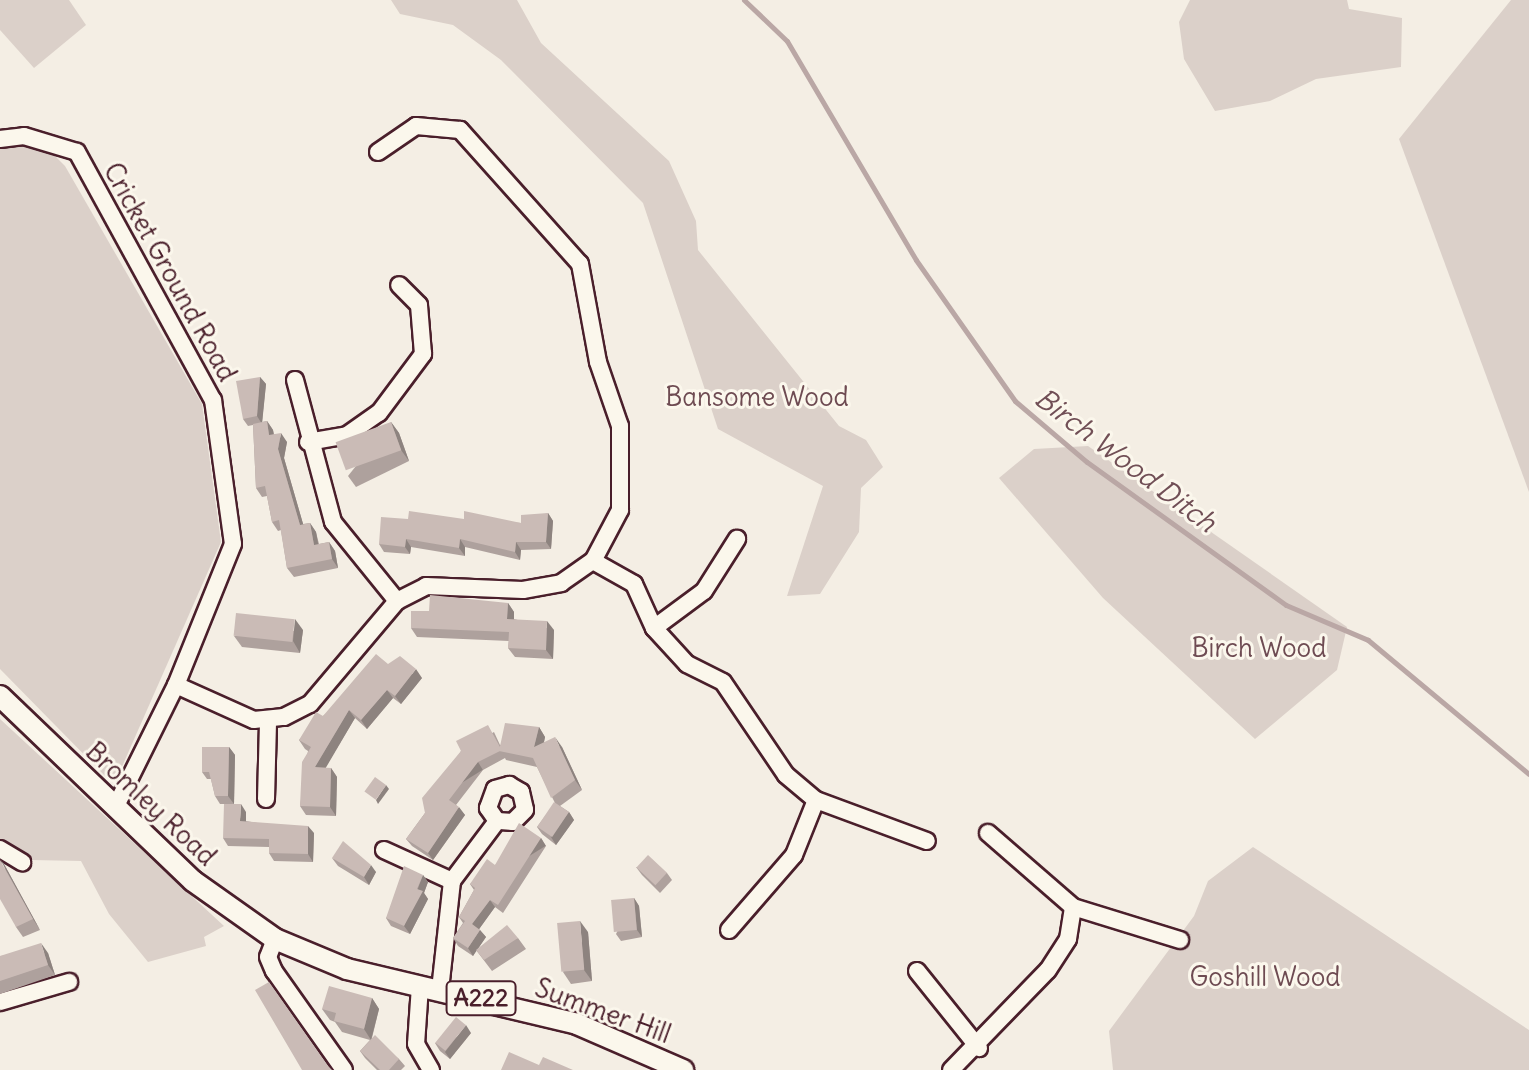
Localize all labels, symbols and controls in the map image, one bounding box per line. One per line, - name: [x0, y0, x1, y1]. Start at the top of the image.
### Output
- street label: Cricket Ground Road: [97, 157, 243, 387]
- park label: Bansome Wood: [665, 381, 849, 413]
- water label: Birch Wood Ditch: [1029, 381, 1223, 539]
- park label: Birch Wood: [1192, 632, 1326, 664]
- street label: Bromley Road: [79, 736, 223, 872]
- park label: Goshill Wood: [1189, 961, 1341, 993]
- street label: Summer Hill: [531, 972, 675, 1050]
- road number: A222: [445, 978, 517, 1018]

